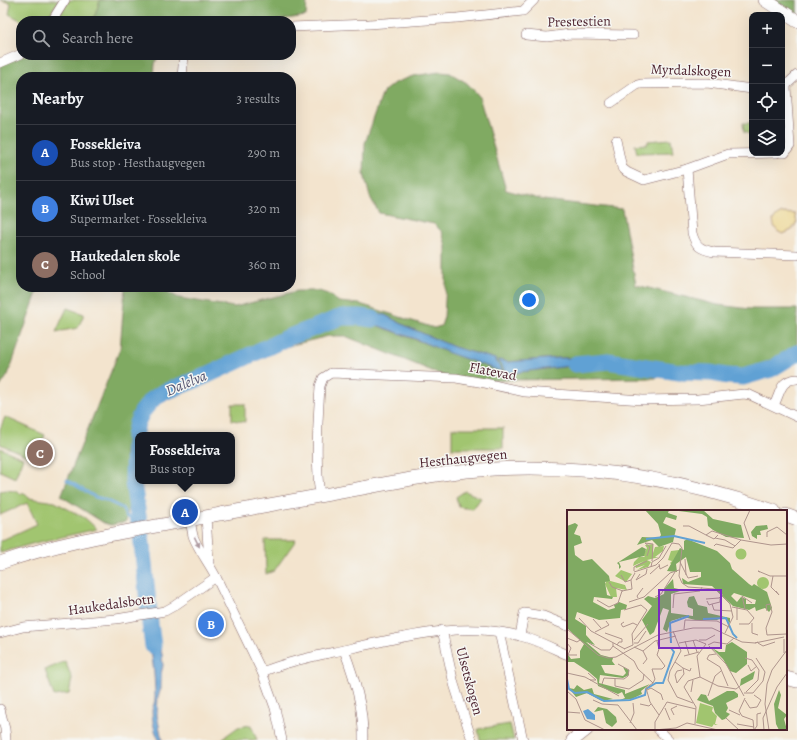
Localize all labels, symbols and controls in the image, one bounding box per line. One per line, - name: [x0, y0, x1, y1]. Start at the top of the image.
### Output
- street label: Prestestien: [547, 11, 611, 32]
- map controls: [749, 12, 785, 156]
- button: +: [749, 12, 785, 48]
- search box: [16, 16, 296, 60]
- icon: search: [30, 27, 52, 49]
- text: Search here: [62, 28, 133, 48]
- button: −: [749, 48, 785, 84]
- street label: Myrdalskogen: [650, 60, 732, 81]
- button: locate: [749, 84, 785, 120]
- text: Nearby: [32, 87, 83, 110]
- text: 3 results: [236, 90, 280, 107]
- button: layers: [749, 120, 785, 156]
- text: Fossekleiva: [70, 134, 141, 154]
- text: A: [41, 144, 49, 161]
- text: 290 m: [248, 144, 280, 161]
- text: Bus stop · Hesthaugvegen: [70, 154, 205, 171]
- text: Kiwi Ulset: [70, 190, 134, 210]
- text: B: [41, 200, 49, 217]
- text: 320 m: [248, 200, 280, 217]
- text: Supermarket · Fossekleiva: [70, 210, 207, 227]
- text: Haukedalen skole: [70, 246, 180, 266]
- text: C: [41, 256, 49, 273]
- text: 360 m: [248, 256, 280, 273]
- text: School: [70, 266, 105, 283]
- your location: [519, 290, 539, 310]
- street label: Flatevad: [468, 358, 519, 385]
- water label: Dalelva: [162, 365, 210, 401]
- popup: [135, 432, 235, 484]
- pin: C: [27, 438, 53, 468]
- text: Fossekleiva: [149, 440, 221, 460]
- street label: Hesthaugvegen: [418, 444, 508, 473]
- text: Bus stop: [149, 460, 195, 477]
- pin: A: [172, 497, 198, 527]
- inset map: [567, 510, 787, 730]
- one-way arrow: [194, 537, 200, 548]
- street label: Haukedalsbotn: [67, 589, 156, 620]
- pin: B: [198, 609, 224, 639]
- street label: Ulsetskogen: [451, 645, 488, 718]

